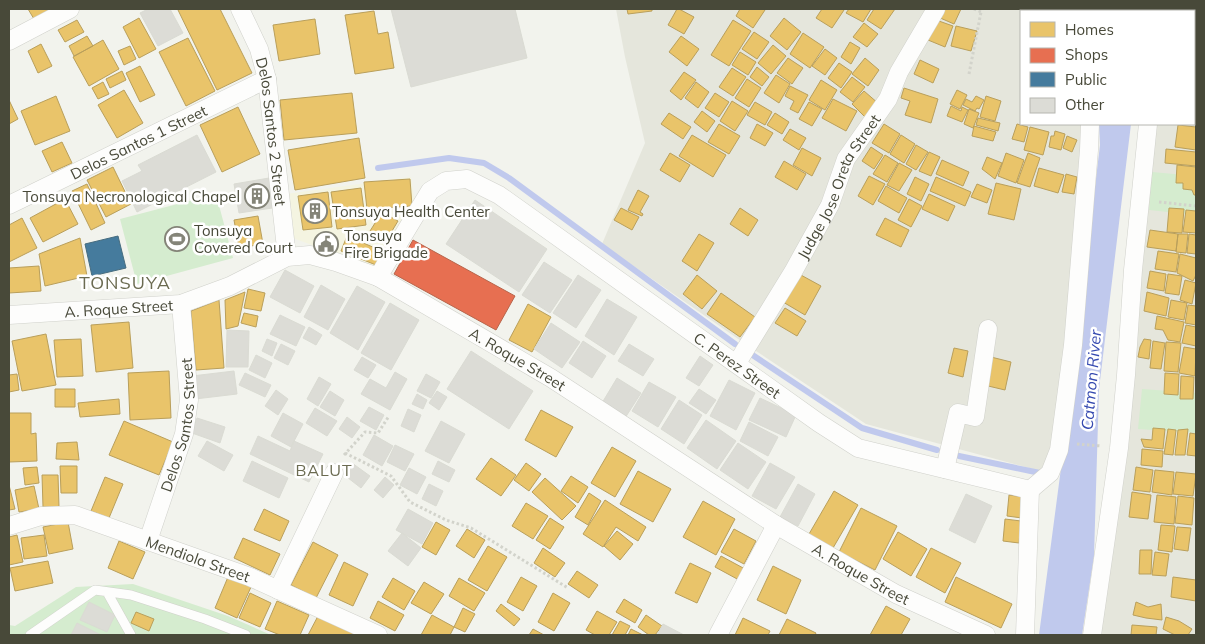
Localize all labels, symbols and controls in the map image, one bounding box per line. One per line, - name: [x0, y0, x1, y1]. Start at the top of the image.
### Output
- legend: [1020, 10, 1195, 125]
- text: Homes: [1065, 20, 1114, 39]
- text: Shops: [1065, 45, 1108, 64]
- street label: Delos Santos 2 Street: [252, 55, 291, 207]
- text: Public: [1065, 70, 1107, 89]
- text: Other: [1065, 95, 1105, 114]
- street label: Delos Santos 1 Street: [67, 100, 210, 183]
- street label: Judge Jose Oreta Street: [793, 110, 884, 262]
- building icon: Tonsuya Necronological Chapel: [244, 183, 270, 209]
- place label: Tonsuya Necronological Chapel: [22, 187, 240, 206]
- building icon: Tonsuya Health Center: [302, 198, 328, 224]
- place label: Tonsuya Health Center: [332, 202, 490, 221]
- place label: Tonsuya Covered Court: [194, 221, 293, 257]
- sports icon: Tonsuya Covered Court: [164, 226, 190, 252]
- place label: Tonsuya Fire Brigade: [344, 226, 428, 262]
- public building icon: Tonsuya Fire Brigade: [313, 231, 339, 257]
- district label: TONSUYA: [79, 271, 171, 294]
- street label: A. Roque Street: [64, 295, 174, 321]
- street label: A. Roque Street: [466, 323, 570, 395]
- street label: C. Perez Street: [690, 328, 785, 402]
- water label: Catmon River: [1077, 328, 1105, 431]
- street label: Delos Santos Street: [156, 357, 198, 494]
- district label: BALUT: [295, 460, 353, 480]
- street label: Mendiola Street: [143, 531, 253, 586]
- street label: A. Roque Street: [809, 538, 912, 608]

